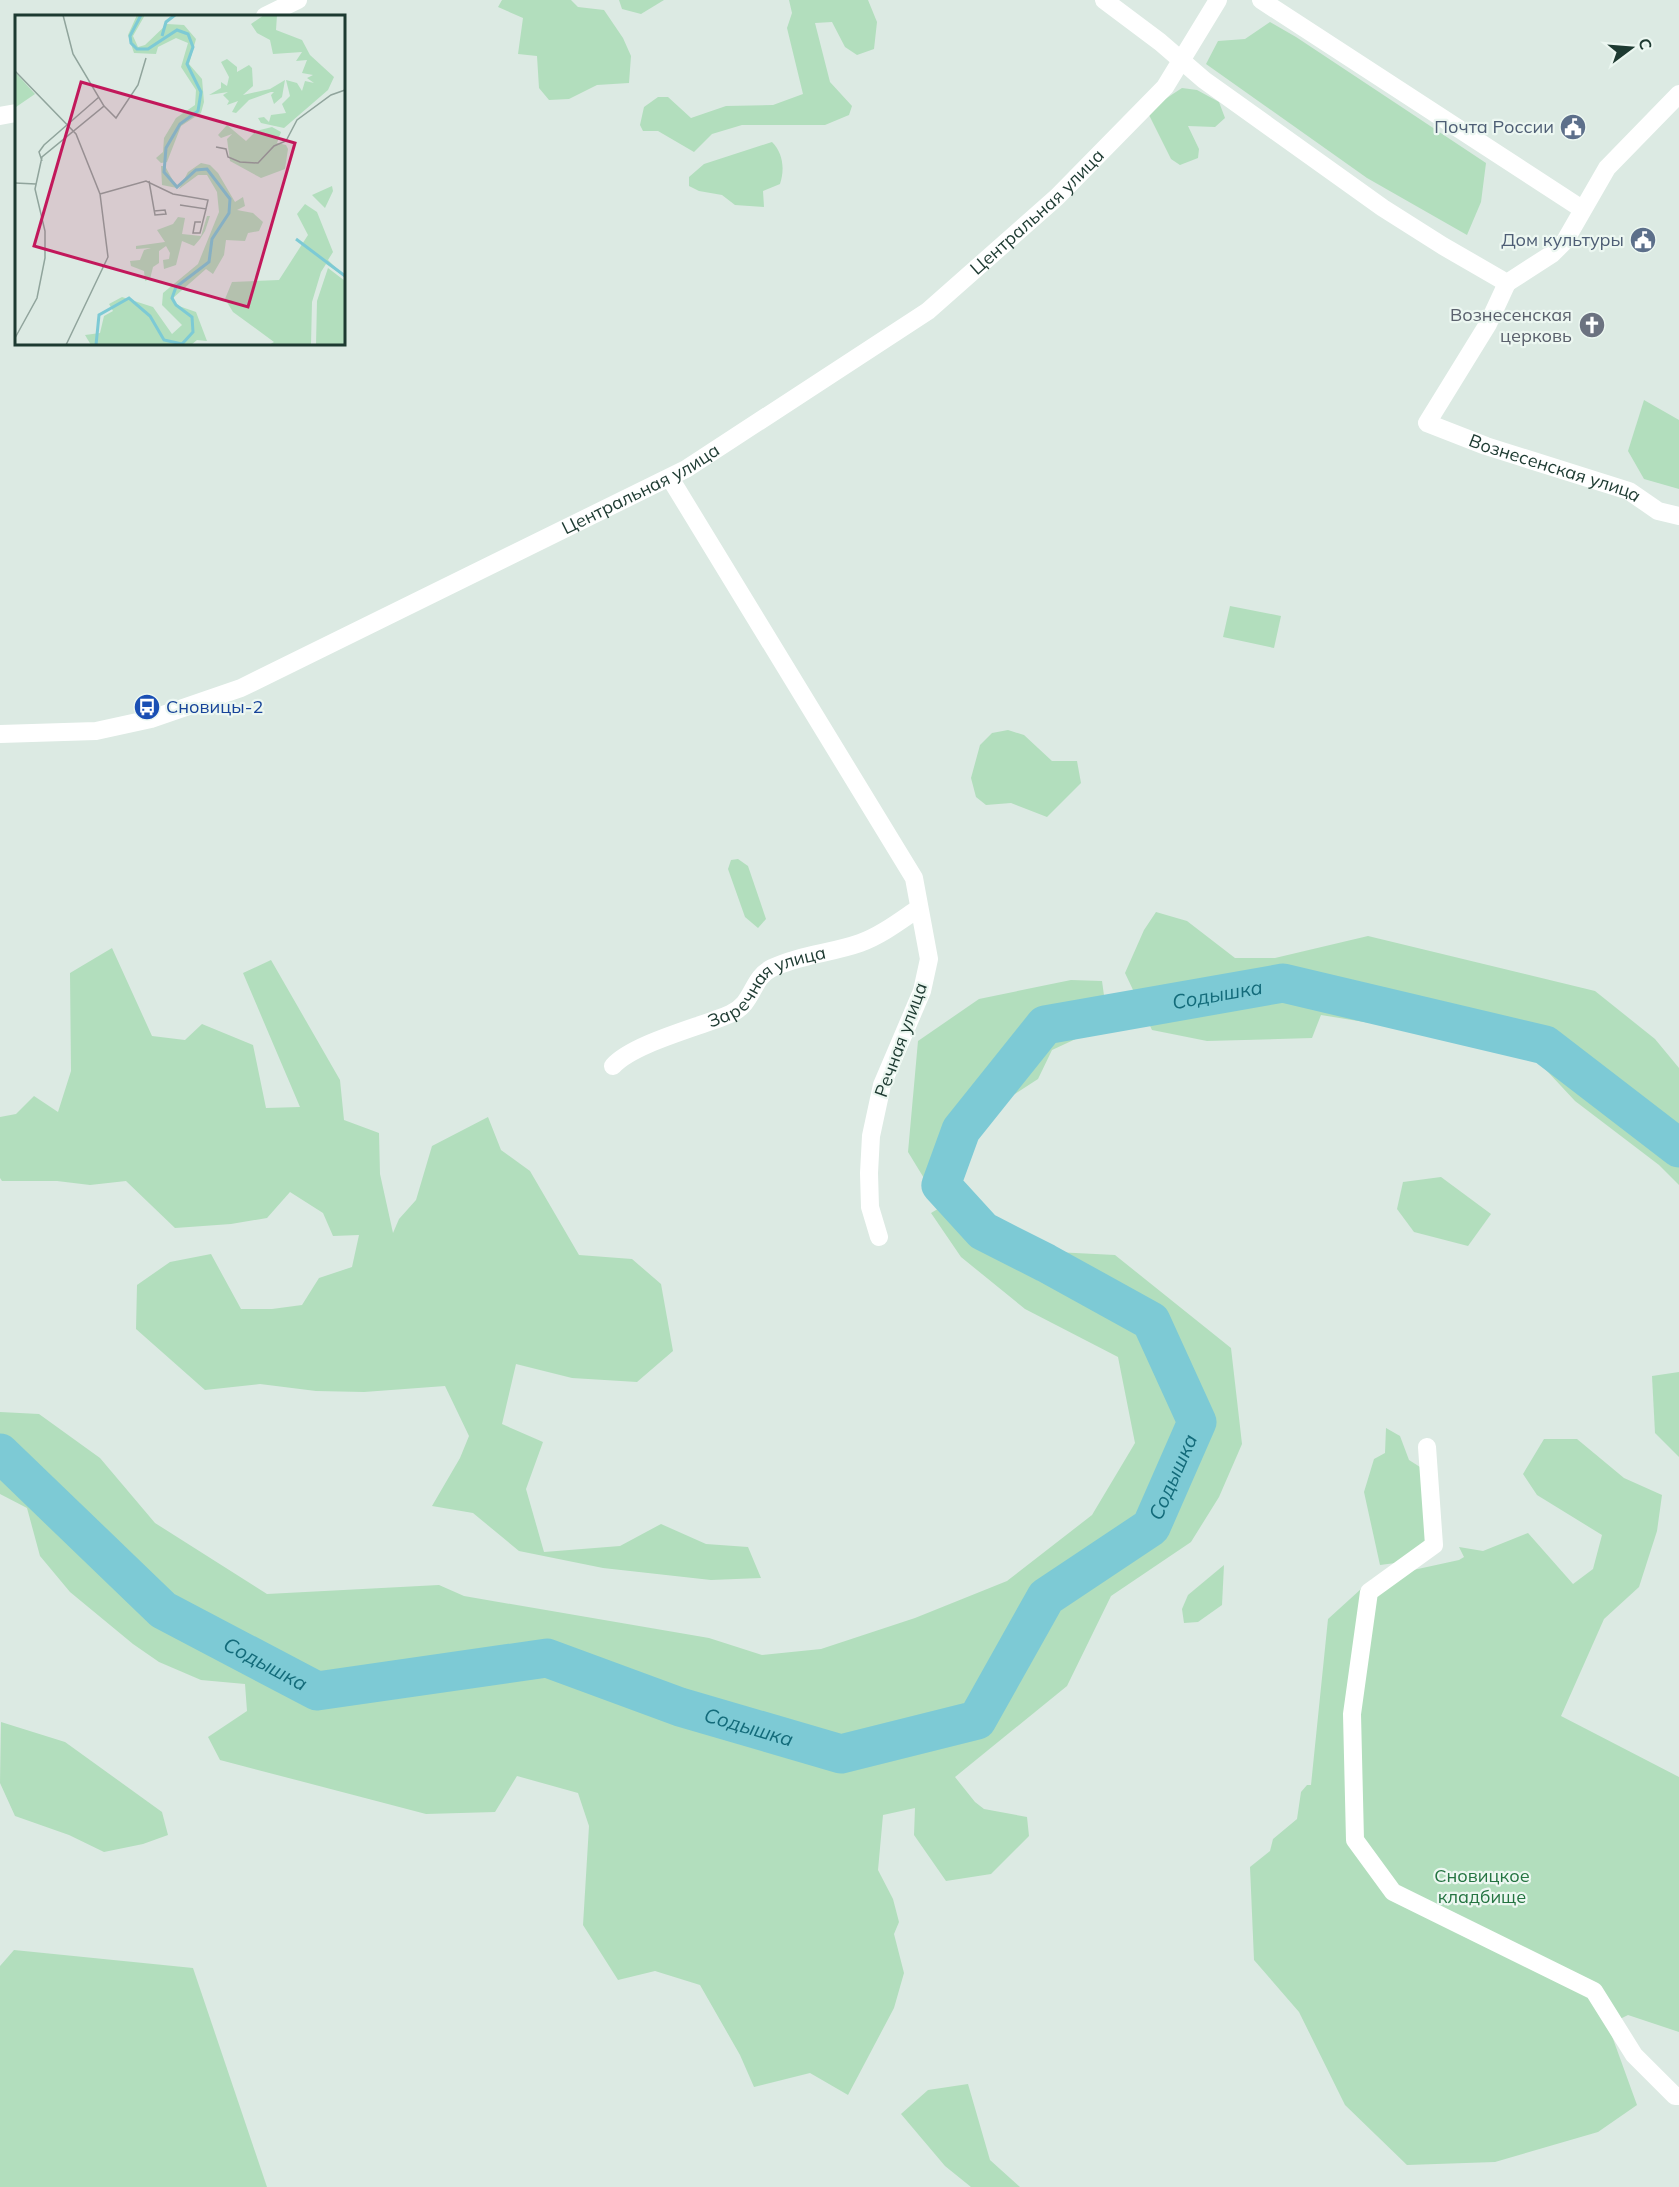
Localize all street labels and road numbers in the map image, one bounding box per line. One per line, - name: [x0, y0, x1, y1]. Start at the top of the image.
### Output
- street label: Центральная улица: [965, 144, 1109, 279]
- street label: Вознесенская улица: [1466, 428, 1646, 507]
- street label: Центральная улица: [558, 438, 724, 539]
- street label: Заречная улица: [704, 940, 828, 1033]
- street label: Речная улица: [869, 979, 932, 1100]

